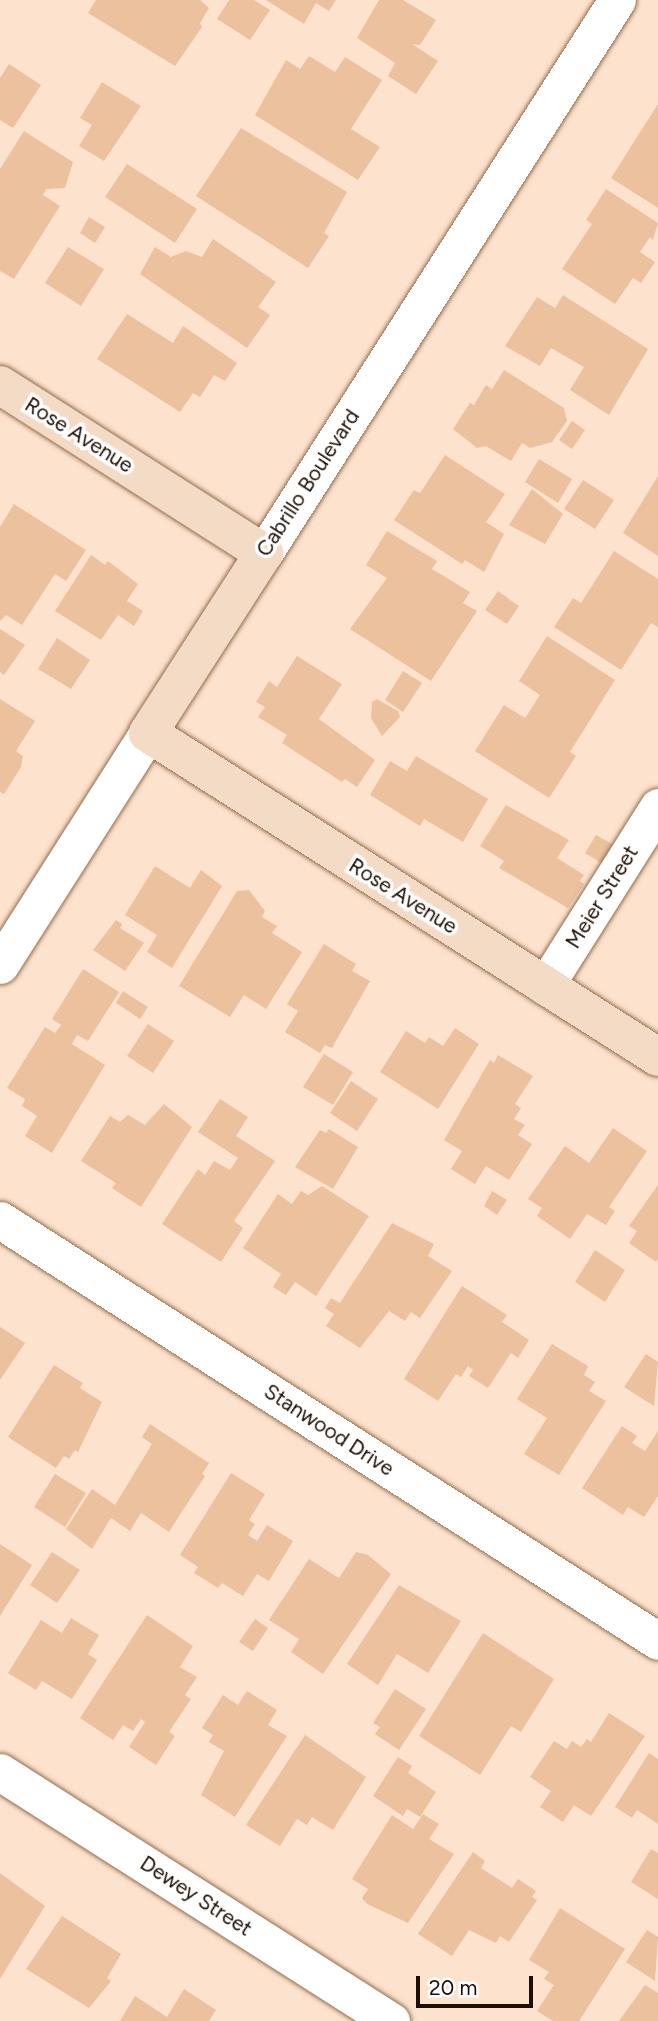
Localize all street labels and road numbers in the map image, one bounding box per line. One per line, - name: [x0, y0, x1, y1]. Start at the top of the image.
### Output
- street label: Rose Avenue: [20, 392, 138, 478]
- street label: Cabrillo Boulevard: [251, 405, 365, 561]
- street label: Meier Street: [560, 841, 644, 953]
- street label: Rose Avenue: [344, 853, 462, 939]
- street label: Stanwood Drive: [259, 1379, 399, 1481]
- street label: Dewey Street: [135, 1851, 257, 1941]

